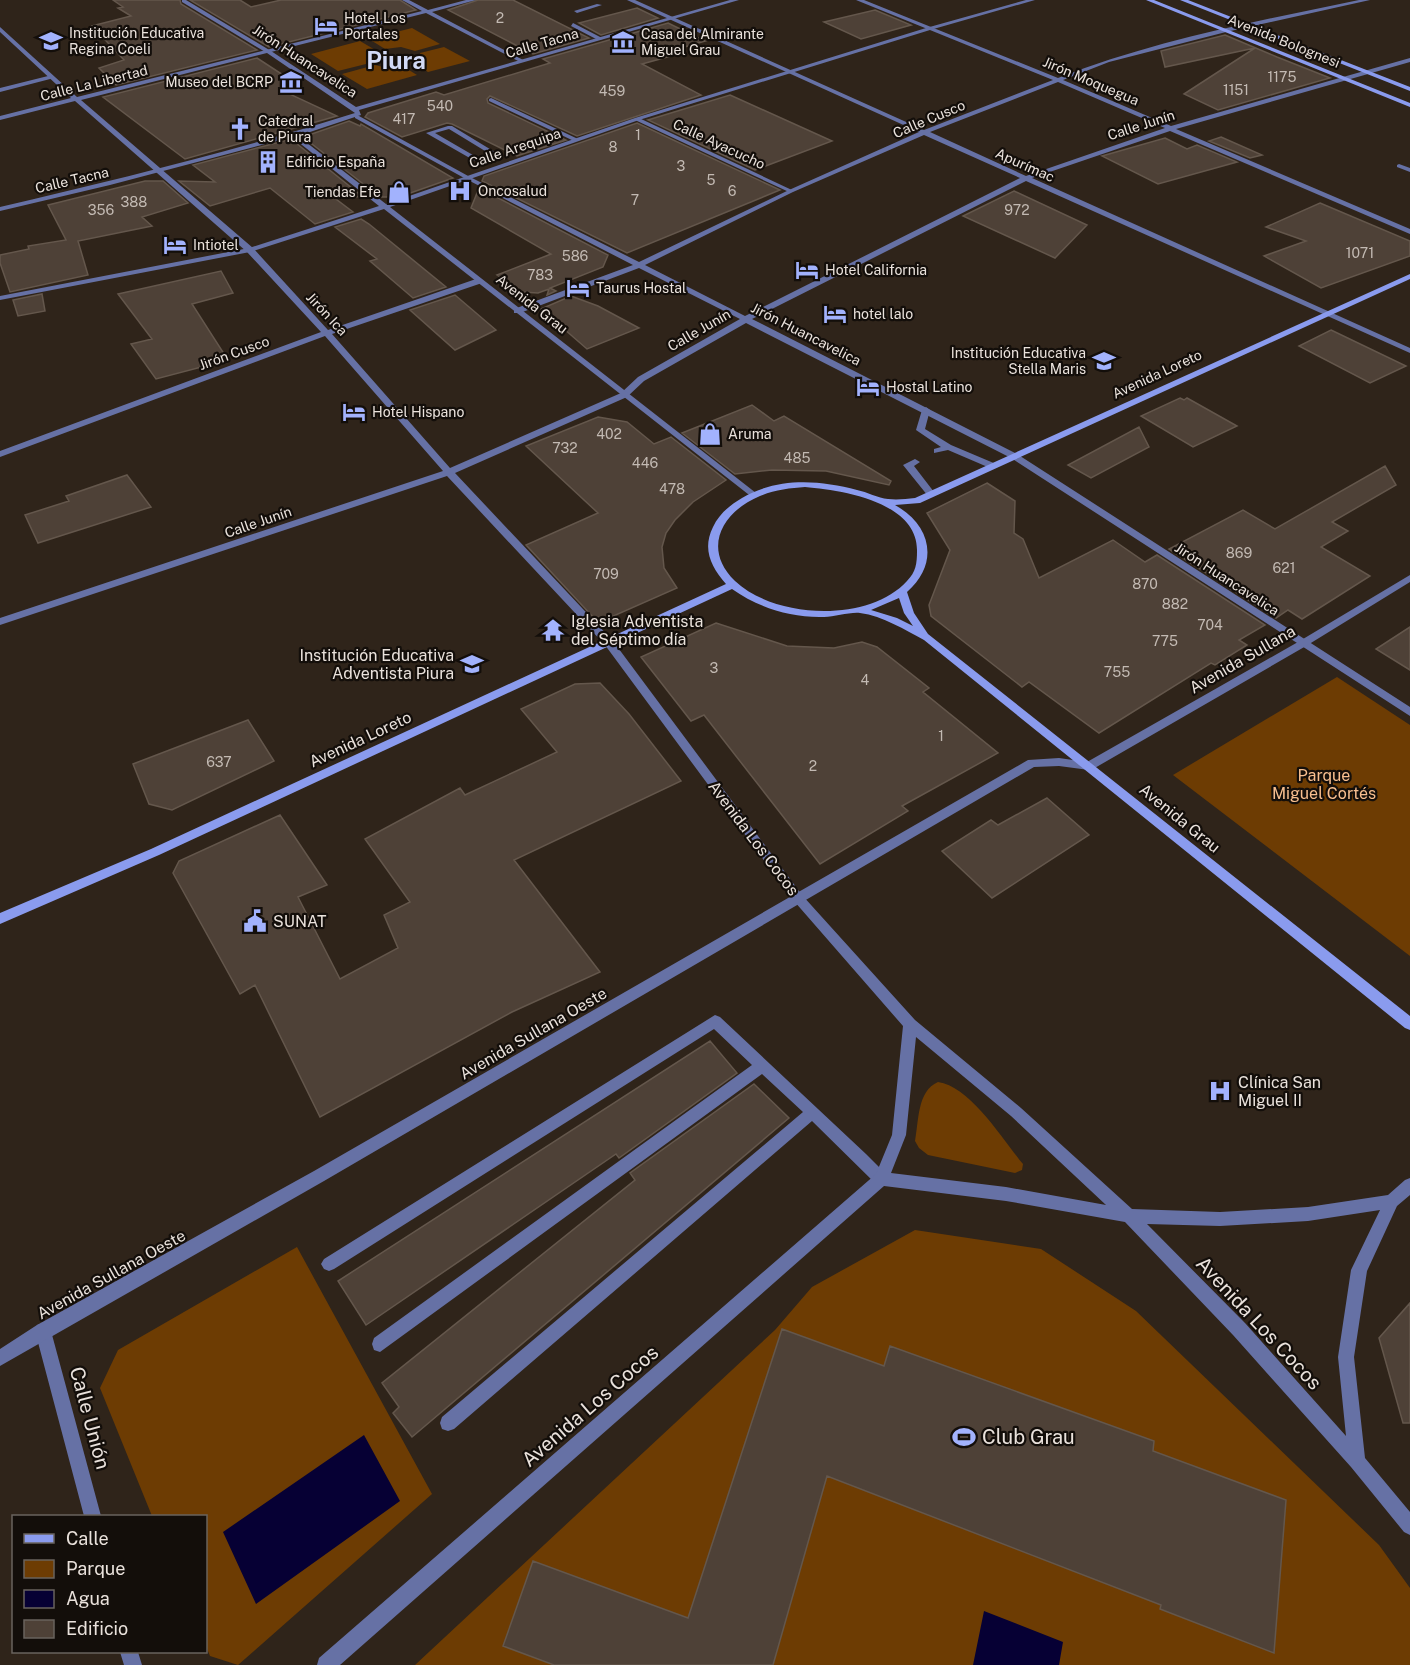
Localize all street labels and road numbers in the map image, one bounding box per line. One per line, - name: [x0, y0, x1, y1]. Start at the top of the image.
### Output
- street label: Avenida Bolognesi: [1226, 11, 1342, 71]
- street label: Jirón Huancavelica: [250, 21, 360, 101]
- street label: Calle Tacna: [504, 25, 580, 61]
- street label: Jirón Moquegua: [1041, 54, 1141, 108]
- street label: Calle La Libertad: [39, 62, 149, 104]
- street label: Calle Cusco: [891, 97, 968, 141]
- street label: Calle Junín: [1105, 107, 1177, 143]
- street label: Calle Ayacucho: [670, 116, 768, 172]
- street label: Calle Arequipa: [467, 125, 563, 171]
- street label: Apurímac: [993, 145, 1057, 185]
- street label: Calle Tacna: [34, 164, 110, 196]
- street label: Avenida Grau: [493, 271, 571, 337]
- street label: Jirón Ica: [303, 289, 351, 339]
- street label: Jirón Huancavelica: [748, 299, 864, 369]
- street label: Calle Junín: [665, 306, 733, 354]
- street label: Jirón Cusco: [196, 333, 272, 373]
- street label: Avenida Loreto: [1110, 346, 1204, 402]
- street label: Calle Junín: [222, 503, 294, 541]
- street label: Jirón Huancavelica: [1172, 539, 1282, 619]
- street label: Avenida Sullana: [1186, 621, 1299, 697]
- street label: Avenida Loreto: [306, 707, 414, 771]
- street label: Avenida Los Cocos: [704, 777, 803, 899]
- street label: Avenida Grau: [1135, 780, 1224, 857]
- street label: Avenida Sullana Oeste: [456, 984, 610, 1083]
- street label: Avenida Sullana Oeste: [34, 1226, 189, 1323]
- street label: Avenida Los Cocos: [1191, 1252, 1327, 1394]
- street label: Avenida Los Cocos: [517, 1340, 663, 1472]
- street label: Calle Unión: [65, 1364, 115, 1472]

